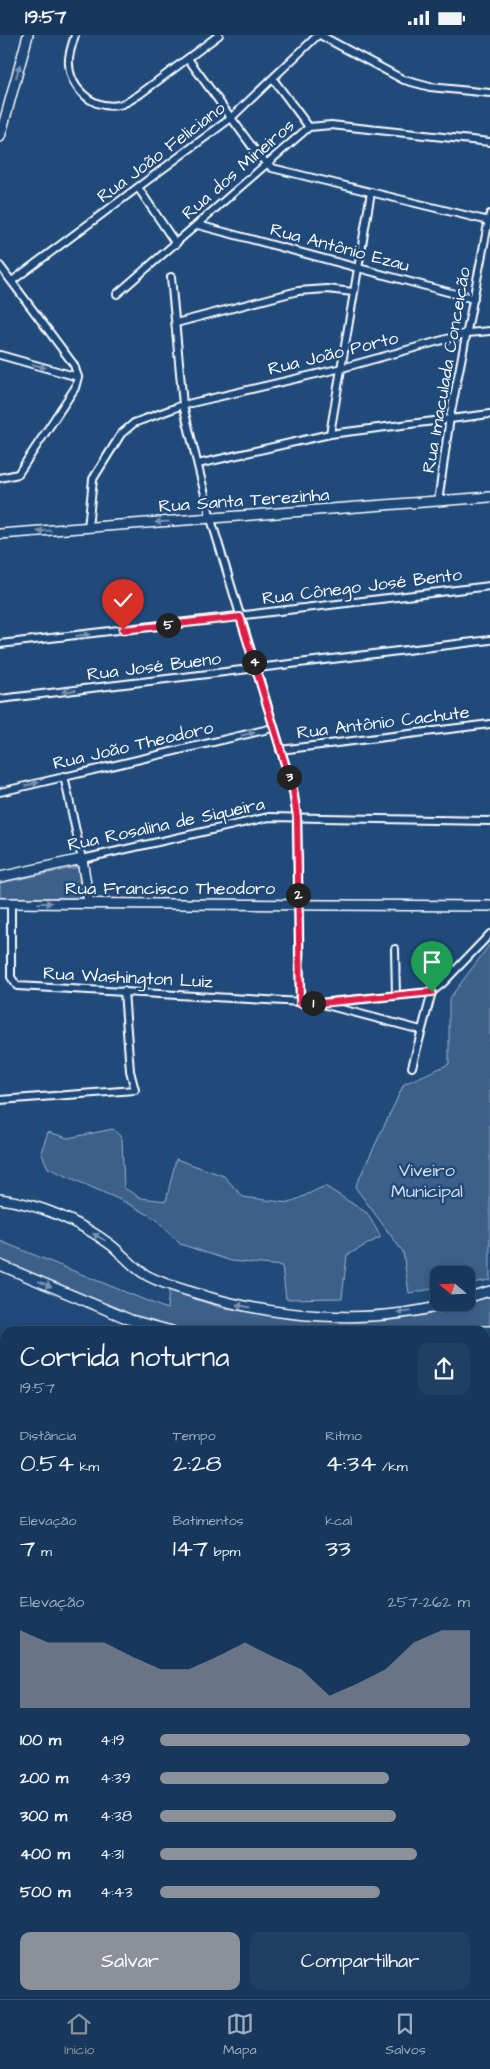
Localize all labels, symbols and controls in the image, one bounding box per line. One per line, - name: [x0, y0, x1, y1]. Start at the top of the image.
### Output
- text: 19:57: [25, 4, 67, 31]
- one-way arrow: [14, 64, 22, 79]
- street label: Rua João Feliciano: [92, 96, 231, 209]
- street label: Rua dos Mineiros: [177, 113, 300, 225]
- street label: Rua Antônio Ezau: [267, 217, 412, 278]
- street label: Rua Imaculada Conceição: [416, 265, 477, 475]
- street label: Rua João Porto: [265, 325, 401, 382]
- one-way arrow: [32, 362, 47, 370]
- street label: Rua Santa Terezinha: [158, 482, 330, 519]
- one-way arrow: [154, 519, 170, 527]
- one-way arrow: [36, 527, 52, 535]
- street label: Rua Cônego José Bento: [261, 562, 464, 612]
- pin: [102, 579, 144, 630]
- icon: check: [109, 586, 137, 614]
- pin: 5: [156, 613, 180, 637]
- text: 5: [164, 615, 173, 635]
- one-way arrow: [76, 631, 92, 639]
- street label: Rua José Bueno: [86, 646, 222, 687]
- pin: 4: [242, 649, 266, 675]
- text: 4: [250, 652, 259, 672]
- one-way arrow: [60, 687, 76, 695]
- street label: Rua Antônio Cachute: [295, 699, 471, 745]
- street label: Rua João Theodoro: [50, 715, 216, 776]
- one-way arrow: [240, 730, 255, 738]
- pin: 3: [276, 765, 302, 789]
- text: 3: [286, 767, 293, 787]
- one-way arrow: [24, 780, 39, 788]
- street label: Rua Rosalina de Siqueira: [65, 791, 267, 858]
- street label: Rua Francisco Theodoro: [65, 876, 275, 901]
- pin: 2: [286, 883, 310, 907]
- text: 2: [294, 885, 303, 905]
- one-way arrow: [37, 899, 53, 907]
- pin: [411, 941, 453, 992]
- icon: arrive: [418, 948, 446, 976]
- street label: Rua Washington Luiz: [42, 961, 214, 995]
- pin: 1: [300, 991, 326, 1015]
- text: 1: [313, 993, 314, 1013]
- park label: Viveiro Municipal: [391, 1158, 463, 1204]
- one-way arrow: [92, 1233, 105, 1242]
- north arrow: [430, 1266, 475, 1311]
- map controls: [430, 1266, 475, 1311]
- one-way arrow: [38, 1281, 52, 1289]
- one-way arrow: [235, 1302, 250, 1310]
- one-way arrow: [396, 1308, 412, 1316]
- text: Corrida noturna: [20, 1338, 230, 1377]
- button: share: [418, 1343, 470, 1395]
- text: 19:57: [20, 1377, 55, 1399]
- text: Distância: [20, 1426, 76, 1446]
- text: Tempo: [173, 1426, 216, 1446]
- text: Ritmo: [325, 1426, 362, 1446]
- text: 0.54: [20, 1446, 74, 1481]
- text: 2:28: [173, 1446, 222, 1481]
- text: 4:34: [325, 1446, 376, 1481]
- text: km: [74, 1457, 99, 1477]
- text: /km: [376, 1457, 408, 1477]
- text: Elevação: [20, 1511, 76, 1531]
- text: Batimentos: [173, 1511, 244, 1531]
- text: kcal: [325, 1511, 352, 1531]
- text: 7: [20, 1531, 35, 1566]
- text: 147: [173, 1531, 208, 1566]
- text: 33: [325, 1531, 351, 1566]
- text: m: [35, 1542, 52, 1562]
- text: bpm: [208, 1542, 240, 1562]
- text: Elevação: [20, 1591, 84, 1613]
- text: 257–262 m: [388, 1591, 470, 1613]
- text: 100 m: [20, 1729, 61, 1751]
- text: 4:19: [100, 1729, 125, 1751]
- text: 200 m: [20, 1767, 68, 1789]
- text: 4:39: [100, 1767, 131, 1789]
- text: 300 m: [20, 1805, 67, 1827]
- text: 4:38: [100, 1805, 132, 1827]
- text: 400 m: [20, 1843, 70, 1865]
- text: 4:31: [100, 1843, 124, 1865]
- text: 500 m: [20, 1881, 70, 1903]
- text: 4:43: [100, 1881, 133, 1903]
- button: Salvar: [20, 1932, 240, 1990]
- button: Compartilhar: [250, 1932, 470, 1990]
- tab: Início: [64, 2010, 94, 2060]
- tab: Mapa: [223, 2010, 257, 2060]
- tab: Salvos: [385, 2010, 426, 2060]

